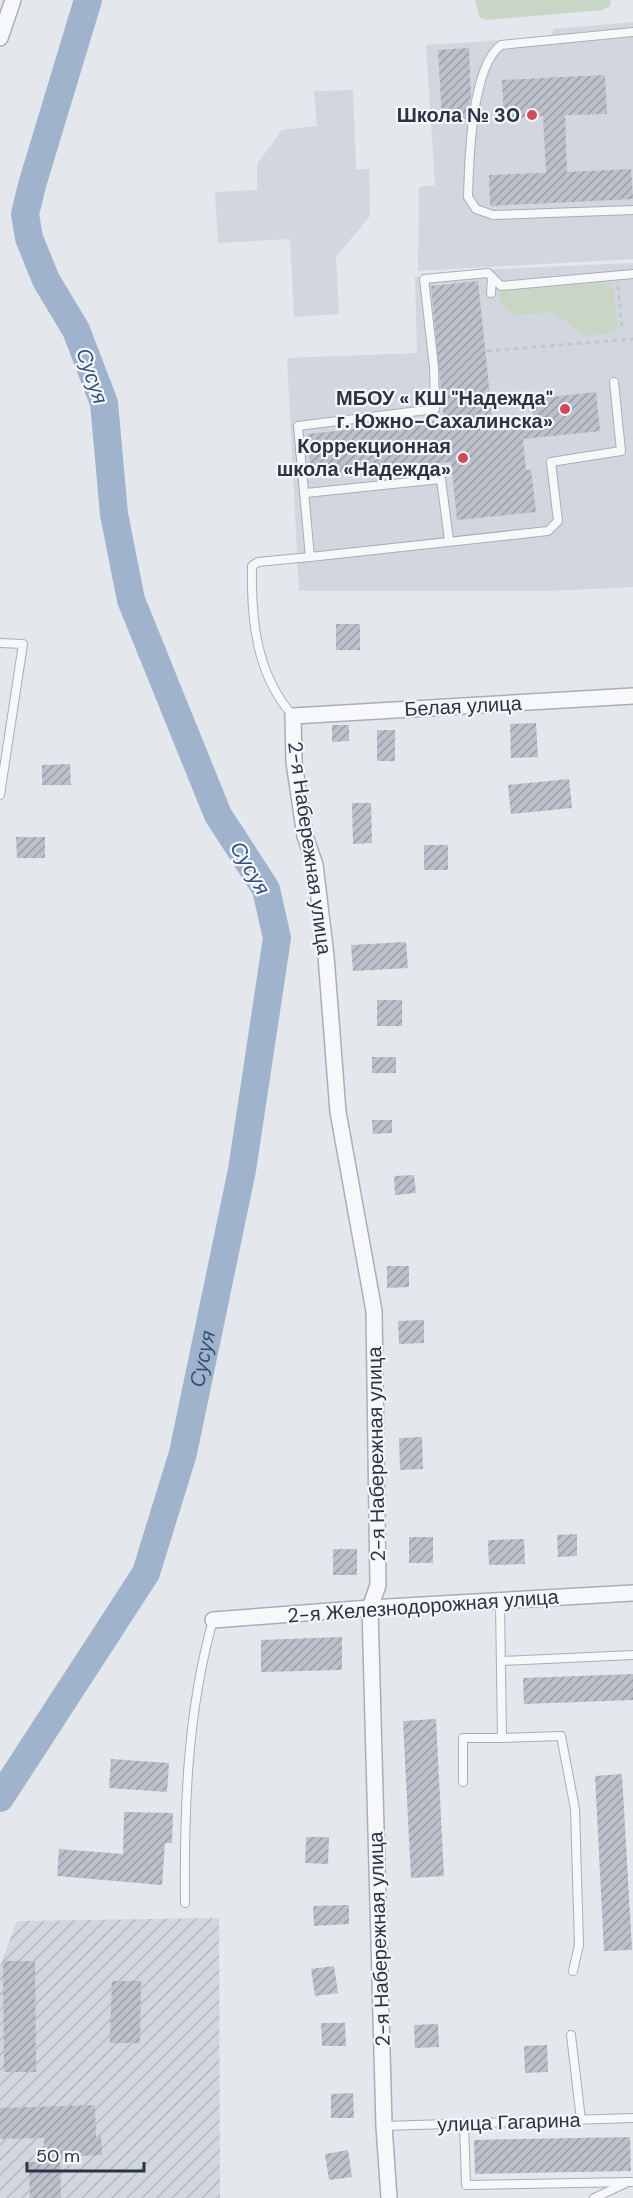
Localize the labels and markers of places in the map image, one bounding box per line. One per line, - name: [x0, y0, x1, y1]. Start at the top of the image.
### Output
- place label: Школа № 30: [397, 102, 520, 128]
- marker: Школа № 30: [525, 108, 539, 122]
- place label: МБОУ « КШ "Надежда" г. Южно-Сахалинска»: [336, 385, 553, 434]
- marker: МБОУ « КШ "Надежда" г. Южно-Сахалинска»: [558, 402, 572, 416]
- place label: Коррекционная школа «Надежда»: [277, 433, 451, 482]
- marker: Коррекционная школа «Надежда»: [456, 451, 470, 465]

